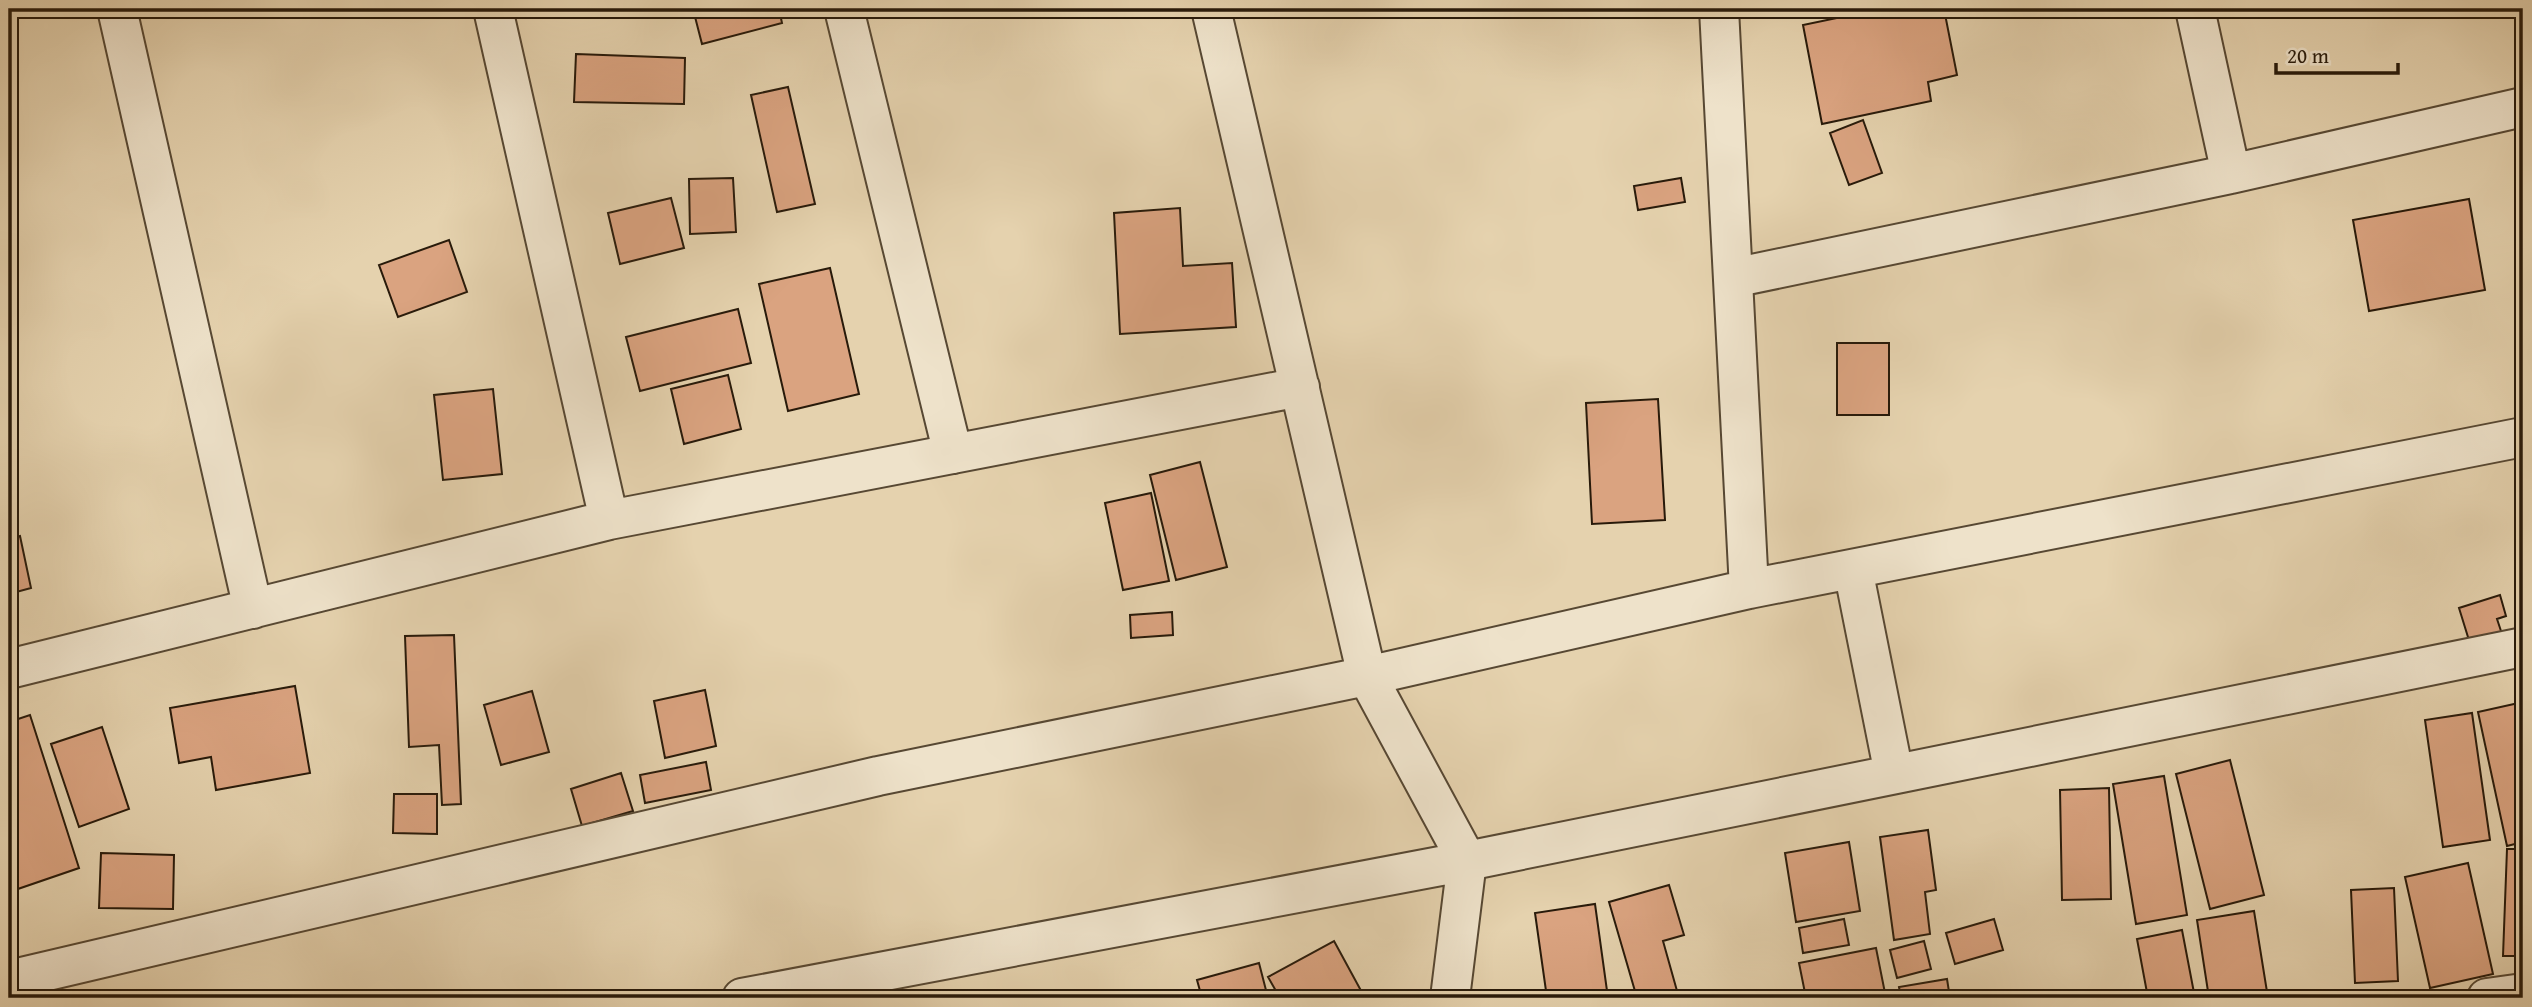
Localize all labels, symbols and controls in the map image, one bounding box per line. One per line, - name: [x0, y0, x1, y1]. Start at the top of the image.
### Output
- scale bar: [2276, 32, 2399, 76]
- text: 20 m: [2287, 40, 2329, 71]

